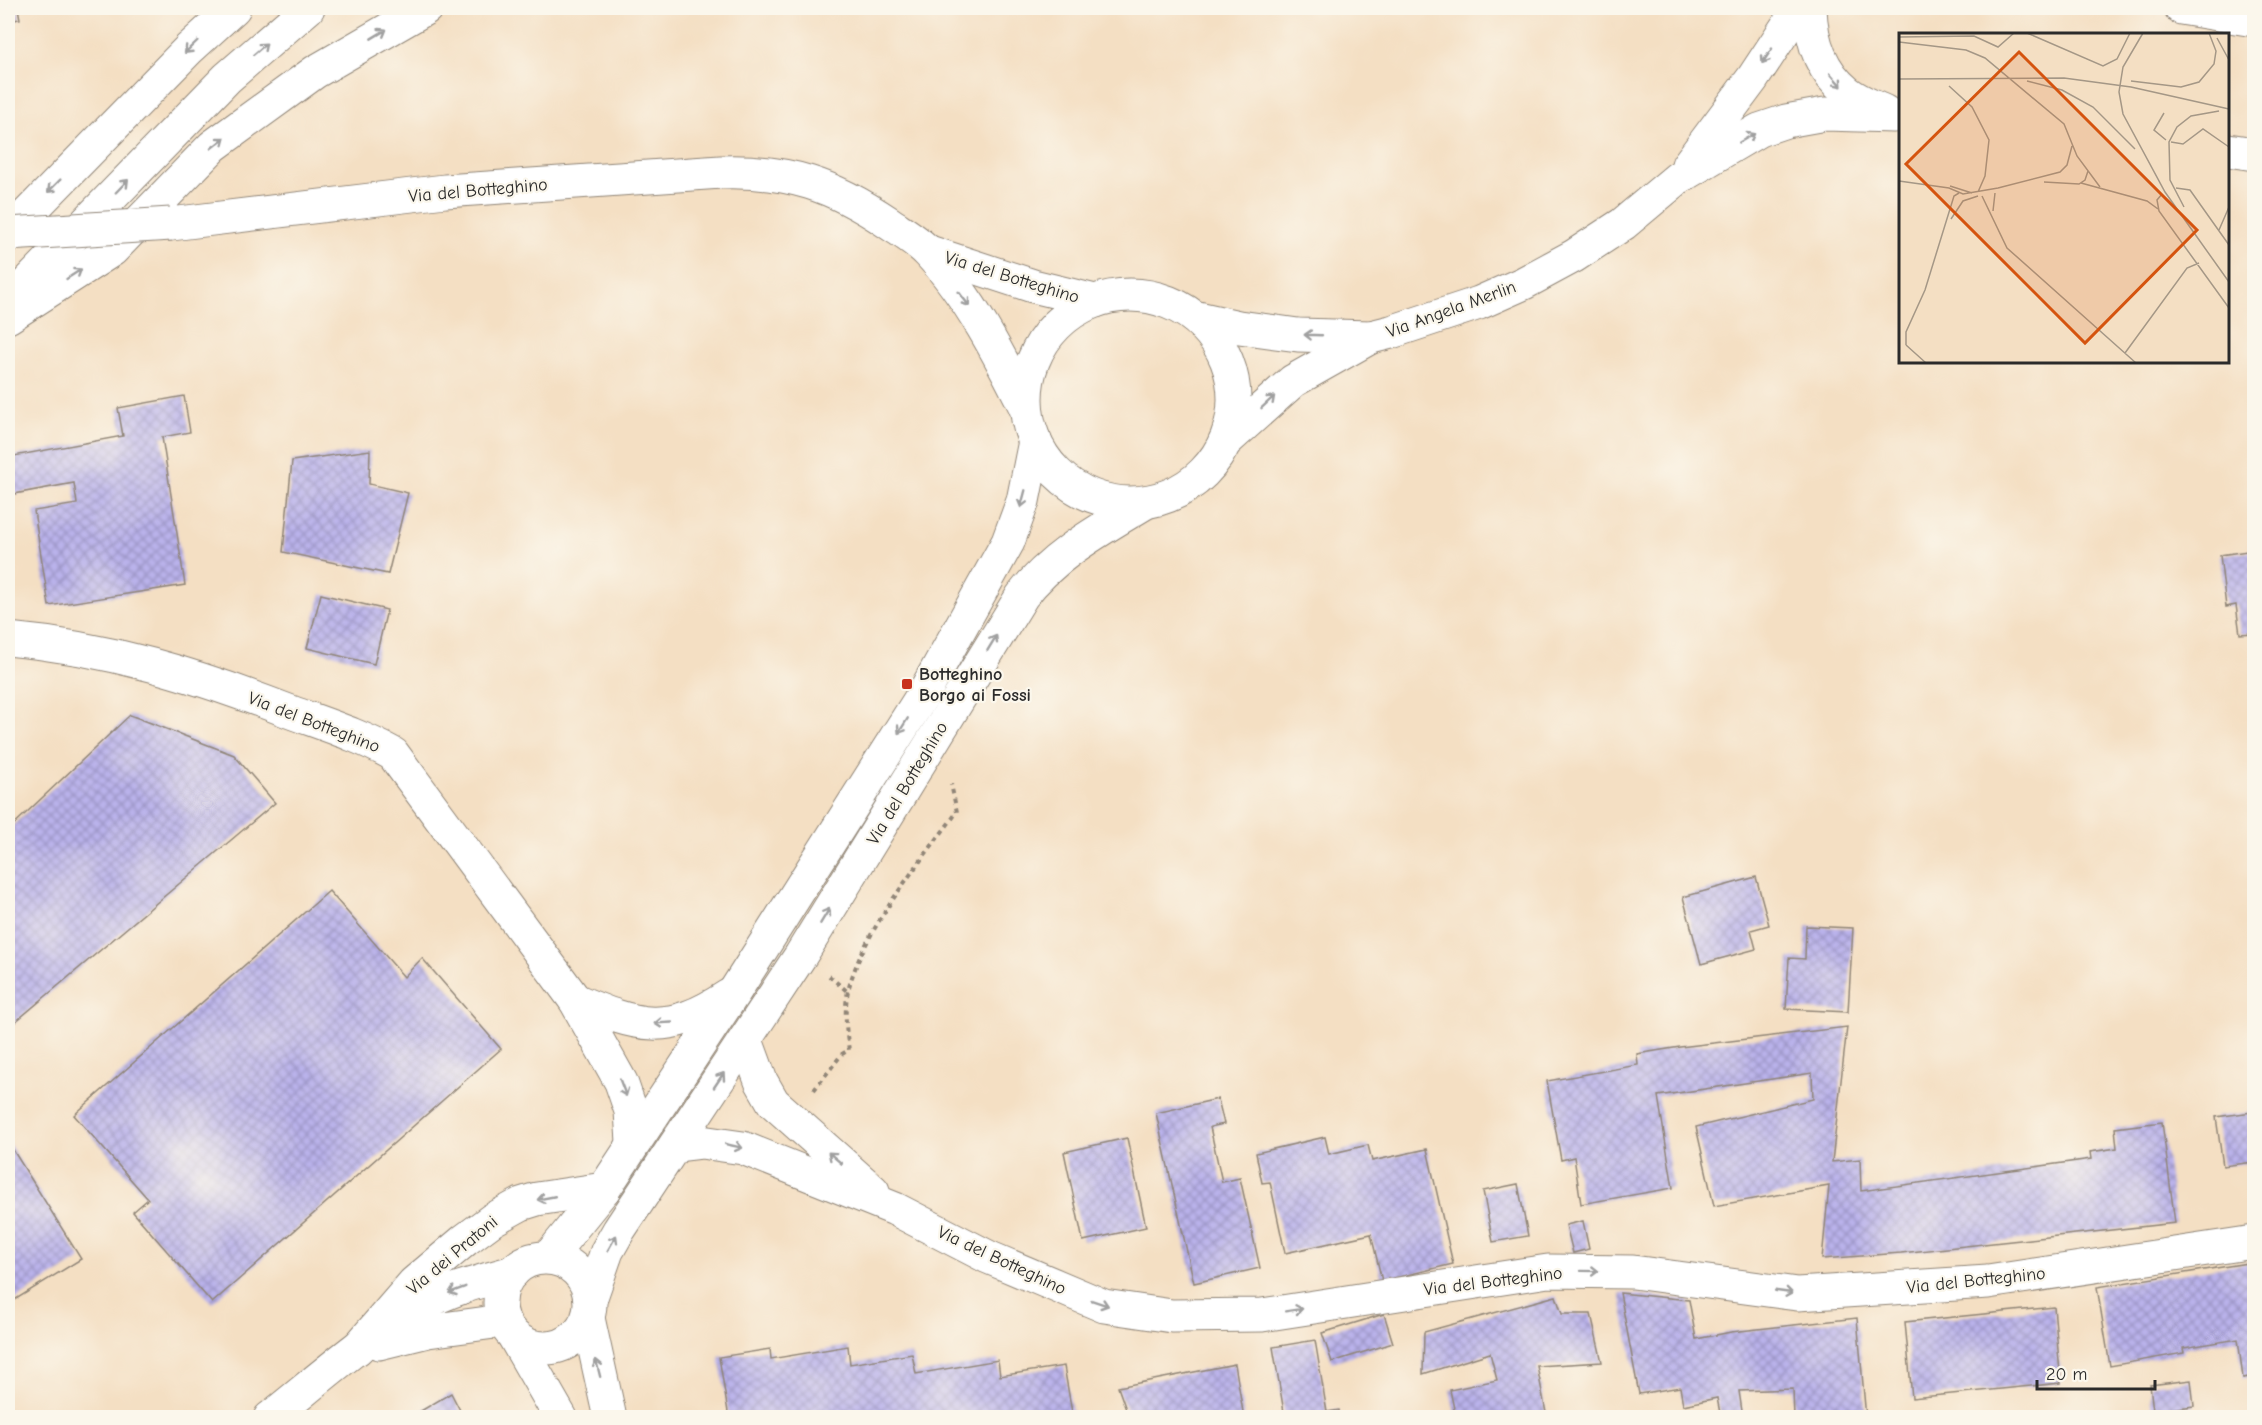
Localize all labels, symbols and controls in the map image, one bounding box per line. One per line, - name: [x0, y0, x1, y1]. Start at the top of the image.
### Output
- one-way arrow: [370, 28, 387, 40]
- inset map: [1899, 33, 2229, 363]
- one-way arrow: [184, 40, 199, 54]
- one-way arrow: [252, 42, 267, 56]
- one-way arrow: [1761, 48, 1773, 64]
- one-way arrow: [1829, 72, 1843, 87]
- one-way arrow: [1738, 131, 1755, 143]
- one-way arrow: [210, 137, 226, 150]
- street label: Via del Botteghino: [408, 174, 548, 207]
- one-way arrow: [47, 179, 61, 194]
- one-way arrow: [114, 179, 128, 194]
- street label: Via del Botteghino: [942, 247, 1082, 308]
- one-way arrow: [66, 268, 82, 280]
- street label: Via Angela Merlin: [1383, 276, 1519, 343]
- one-way arrow: [957, 290, 970, 306]
- one-way arrow: [1303, 329, 1323, 341]
- one-way arrow: [1260, 395, 1275, 409]
- one-way arrow: [1017, 489, 1028, 508]
- one-way arrow: [987, 635, 999, 652]
- place label: Botteghino Borgo ai Fossi: [919, 664, 1031, 706]
- marker: Botteghino Borgo ai Fossi: [900, 677, 914, 691]
- street label: Via del Botteghino: [245, 688, 383, 757]
- one-way arrow: [896, 717, 908, 734]
- street label: Via del Botteghino: [862, 718, 952, 848]
- one-way arrow: [819, 908, 831, 925]
- one-way arrow: [654, 1017, 674, 1028]
- one-way arrow: [713, 1072, 725, 1089]
- one-way arrow: [619, 1079, 630, 1097]
- one-way arrow: [724, 1141, 743, 1153]
- one-way arrow: [828, 1151, 843, 1165]
- one-way arrow: [537, 1193, 556, 1204]
- street label: Via dei Pratoni: [403, 1211, 502, 1299]
- street label: Via del Botteghino: [934, 1221, 1069, 1299]
- one-way arrow: [606, 1235, 618, 1252]
- street label: Via del Botteghino: [1422, 1263, 1564, 1300]
- street label: Via del Botteghino: [1906, 1263, 2047, 1298]
- one-way arrow: [1580, 1265, 1600, 1277]
- one-way arrow: [449, 1285, 467, 1296]
- one-way arrow: [1774, 1287, 1794, 1298]
- one-way arrow: [1090, 1298, 1109, 1309]
- one-way arrow: [1283, 1304, 1303, 1315]
- scale bar: [2037, 1353, 2156, 1391]
- one-way arrow: [592, 1359, 604, 1378]
- text: 20 m: [2046, 1364, 2087, 1385]

